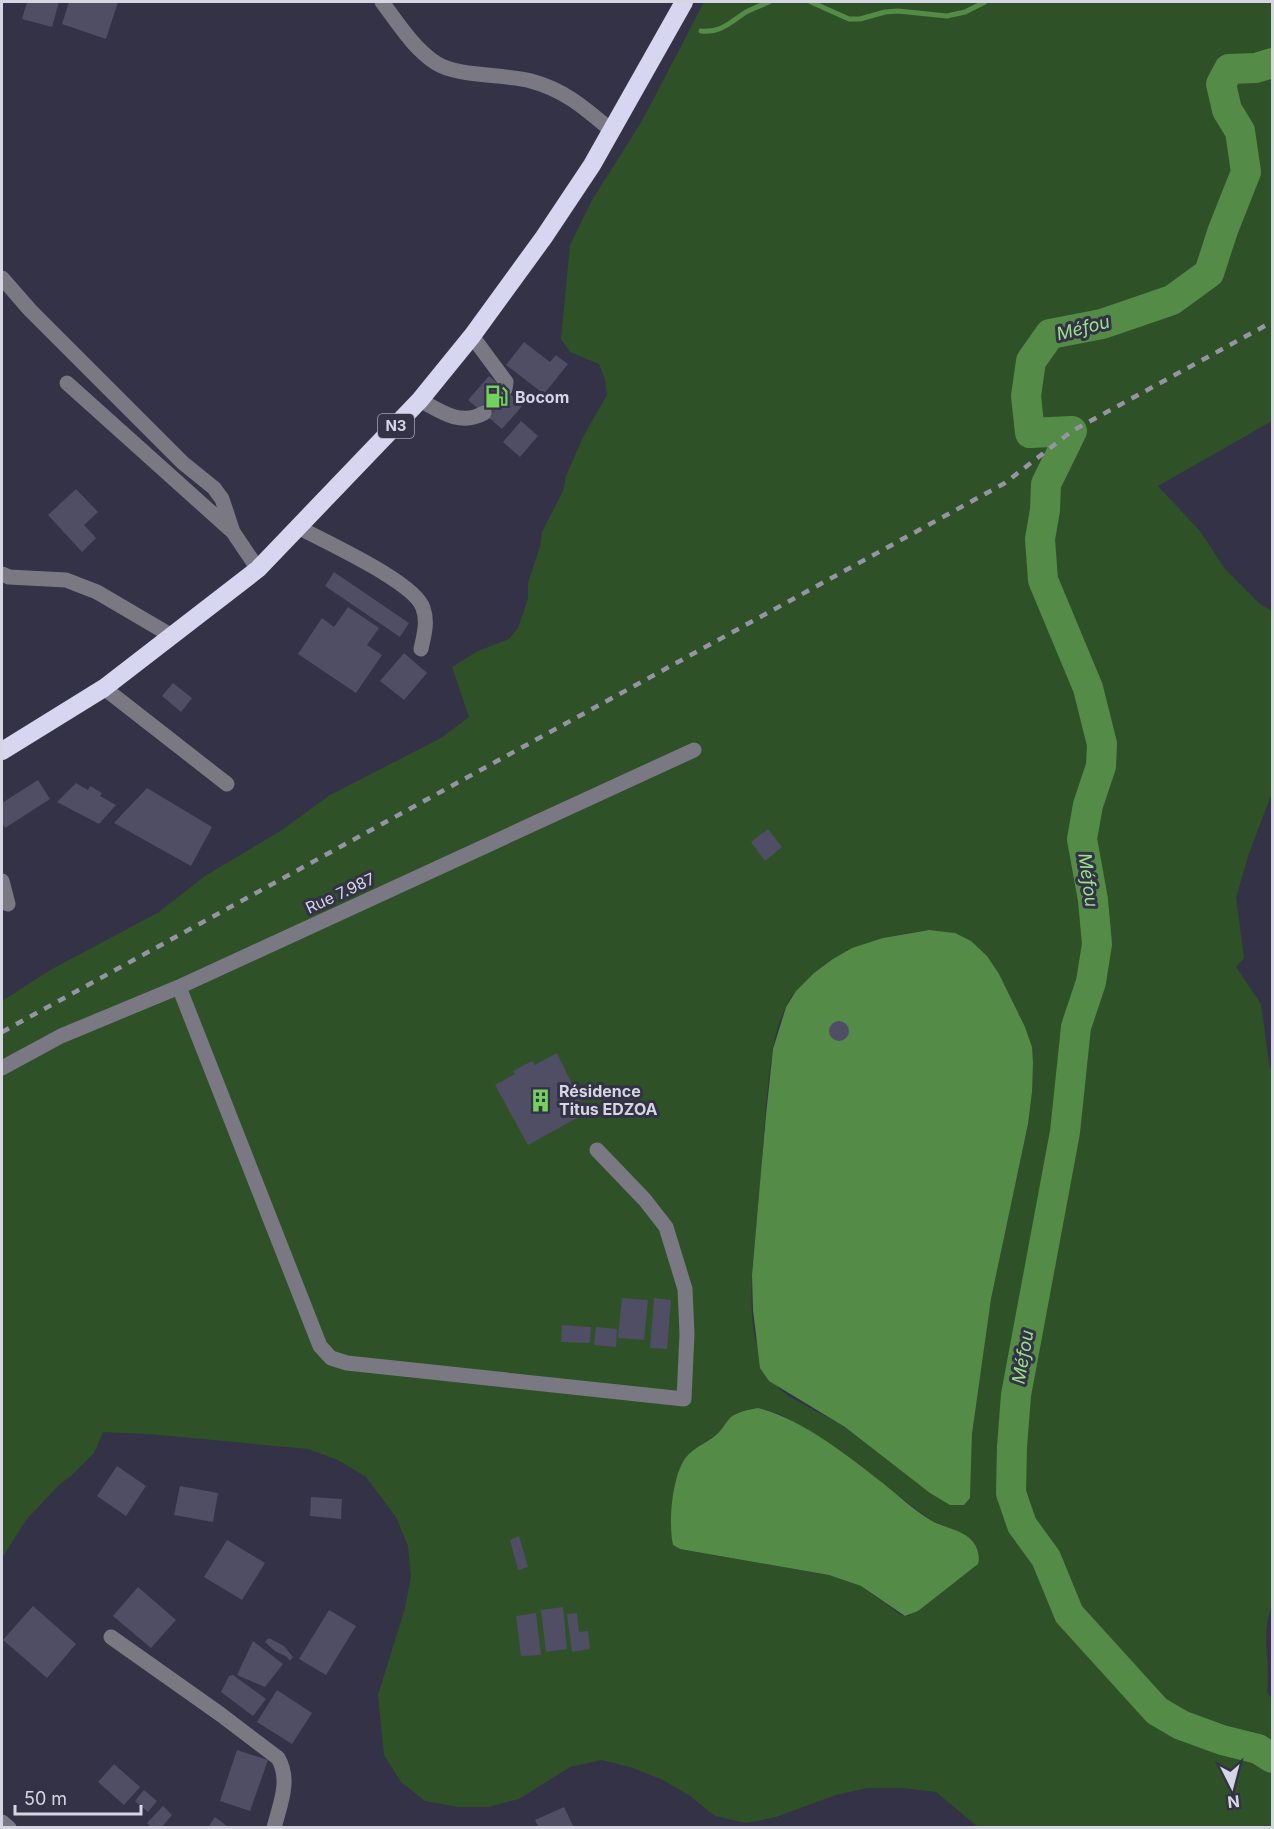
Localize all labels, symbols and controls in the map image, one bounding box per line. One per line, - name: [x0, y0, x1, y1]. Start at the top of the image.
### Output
- water label: Méfou: [1054, 311, 1112, 344]
- fuel station icon: Bocom: [484, 384, 510, 410]
- place label: Bocom: [515, 387, 569, 407]
- road number: N3: [378, 414, 414, 438]
- water label: Méfou: [1074, 852, 1103, 909]
- street label: Rue 7.987: [302, 868, 378, 918]
- place label: Résidence Titus EDZOA: [559, 1081, 658, 1119]
- building icon: Résidence Titus EDZOA: [528, 1087, 554, 1113]
- water label: Méfou: [1007, 1328, 1038, 1385]
- north arrow: [1202, 1757, 1262, 1817]
- scale bar: [15, 1778, 141, 1816]
- text: 50 m: [24, 1788, 67, 1809]
- text: N: [1226, 1791, 1241, 1813]

